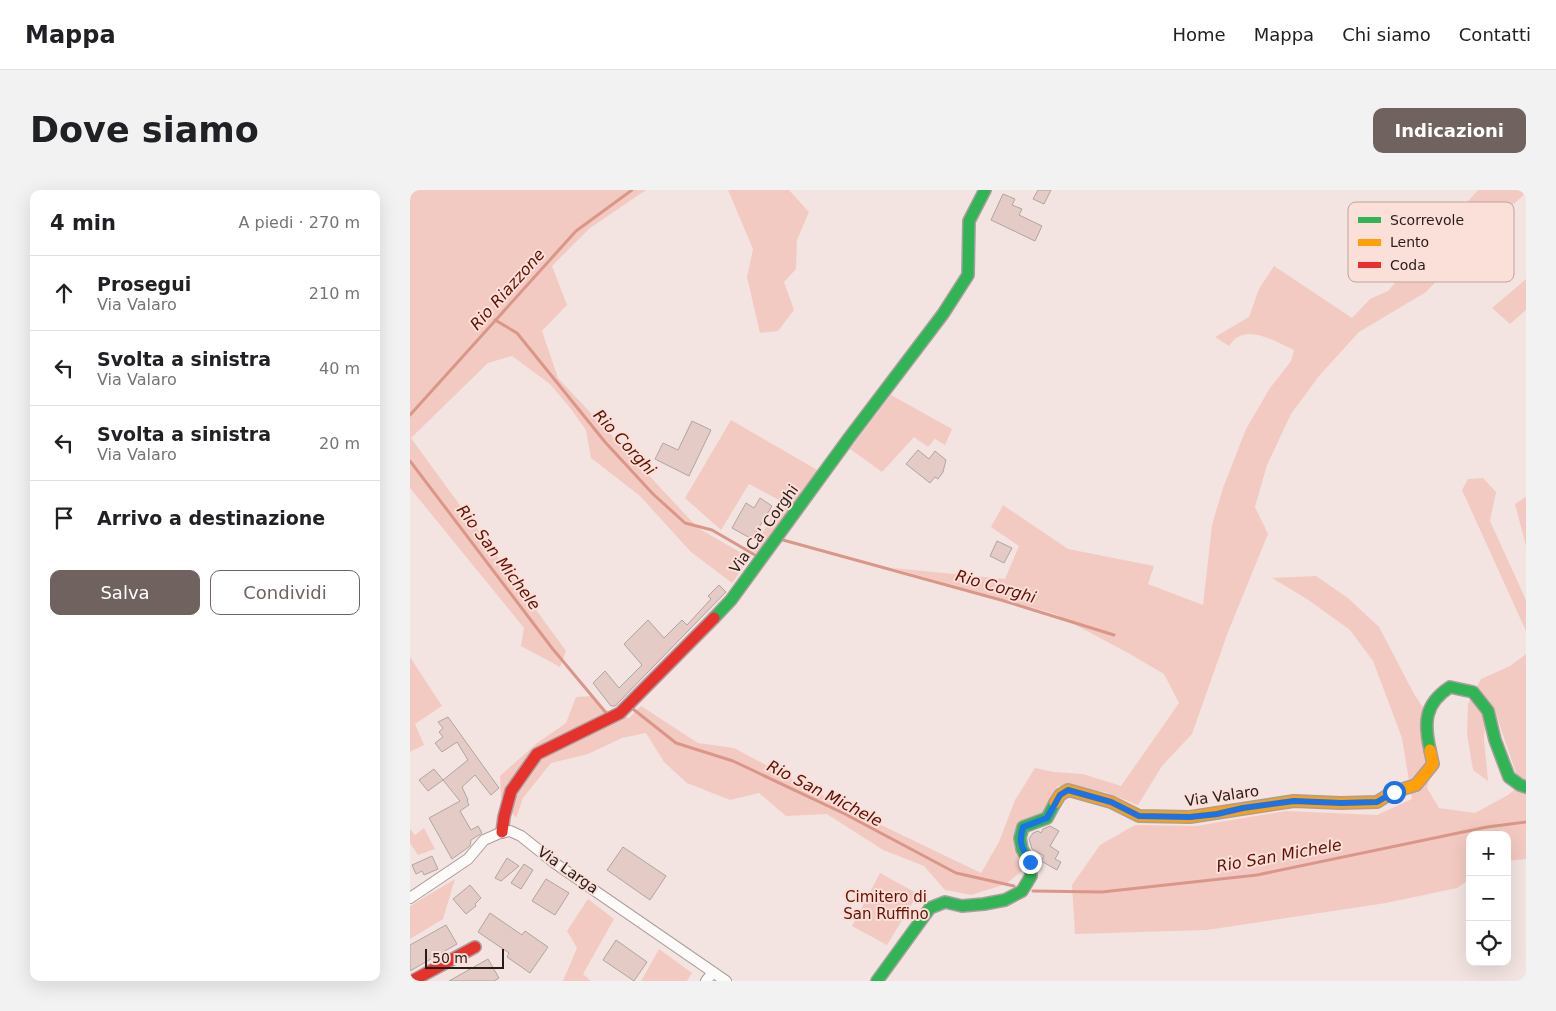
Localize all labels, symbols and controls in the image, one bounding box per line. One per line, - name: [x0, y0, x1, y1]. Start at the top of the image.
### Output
- text: Mappa: [25, 21, 116, 49]
- text: Home: [1173, 24, 1226, 45]
- text: Mappa: [1254, 24, 1314, 45]
- text: Chi siamo: [1342, 24, 1431, 45]
- text: Contatti: [1459, 24, 1531, 45]
- button: Indicazioni: [1373, 108, 1526, 153]
- text: Dove siamo: [30, 110, 259, 150]
- legend: [1348, 202, 1514, 282]
- text: 4 min: [50, 211, 116, 235]
- text: Scorrevole: [1390, 212, 1464, 228]
- text: A piedi · 270 m: [238, 213, 360, 232]
- text: Lento: [1390, 234, 1429, 250]
- water label: Rio Riazzone: [466, 245, 549, 334]
- text: Coda: [1390, 257, 1426, 273]
- text: Prosegui: [97, 273, 191, 295]
- icon: ahead: [50, 279, 78, 307]
- text: 210 m: [309, 284, 360, 303]
- text: Via Valaro: [97, 295, 177, 314]
- text: Svolta a sinistra: [97, 348, 271, 370]
- icon: left: [50, 354, 78, 382]
- text: 40 m: [319, 359, 360, 378]
- text: Via Valaro: [97, 370, 177, 389]
- water label: Rio Corghi: [589, 406, 660, 479]
- text: Svolta a sinistra: [97, 423, 271, 445]
- icon: left: [50, 429, 78, 457]
- text: 20 m: [319, 434, 360, 453]
- text: Via Valaro: [97, 445, 177, 464]
- street label: Via Ca' Corghi: [726, 481, 802, 577]
- water label: Rio San Michele: [453, 501, 544, 614]
- icon: arrive: [50, 504, 78, 532]
- text: Arrivo a destinazione: [97, 507, 325, 529]
- water label: Rio Corghi: [953, 566, 1039, 607]
- button: Salva: [50, 570, 200, 615]
- button: Condividi: [210, 570, 360, 615]
- water label: Rio San Michele: [764, 756, 886, 831]
- route start: [1383, 781, 1406, 804]
- street label: Via Valaro: [1184, 782, 1260, 810]
- map controls: [1466, 831, 1511, 966]
- button: +: [1466, 831, 1511, 876]
- water label: Rio San Michele: [1215, 835, 1343, 876]
- street label: Via Larga: [534, 842, 602, 898]
- route end: [1019, 851, 1042, 874]
- button: −: [1466, 876, 1511, 921]
- park label: Cimitero di San Ruffino: [843, 888, 929, 923]
- button: locate: [1466, 921, 1511, 966]
- scale bar: [425, 946, 504, 969]
- text: 50 m: [432, 950, 468, 966]

